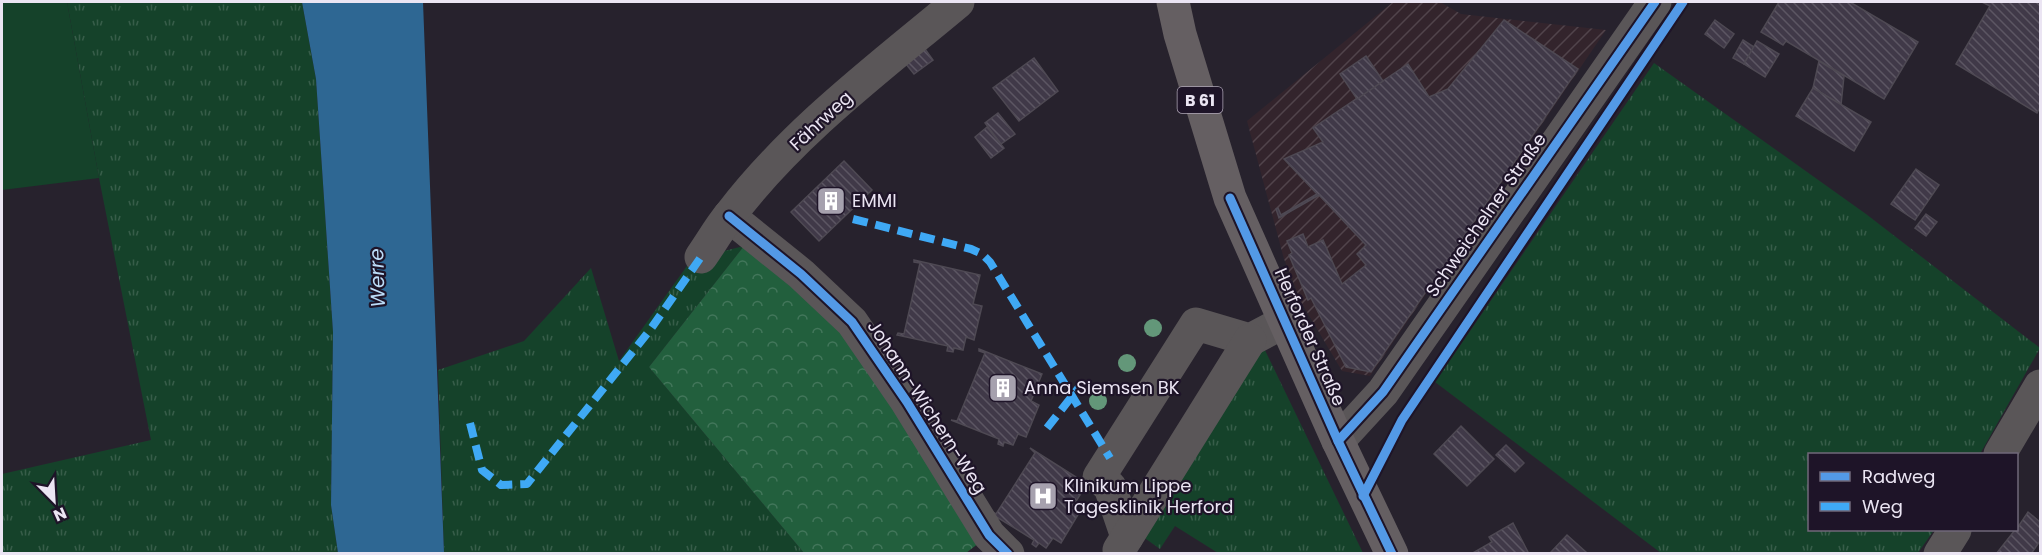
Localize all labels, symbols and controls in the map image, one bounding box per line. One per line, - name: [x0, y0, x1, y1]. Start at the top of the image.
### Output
- street label: Fährweg: [784, 85, 858, 156]
- road number: B 61: [1178, 87, 1222, 113]
- street label: Schweichelner Straße: [1419, 128, 1552, 302]
- building icon: EMMI: [815, 185, 847, 217]
- place label: EMMI: [852, 188, 897, 213]
- water label: Werre: [362, 248, 392, 308]
- street label: Herforder Straße: [1269, 264, 1352, 410]
- street label: Johann-Wichern-Weg: [862, 315, 993, 498]
- building icon: Anna Siemsen BK: [987, 372, 1019, 404]
- place label: Anna Siemsen BK: [1024, 375, 1180, 400]
- legend: [1808, 453, 2018, 531]
- text: Radweg: [1862, 464, 1935, 489]
- north arrow: [24, 471, 84, 531]
- place label: Klinikum Lippe Tagesklinik Herford: [1064, 473, 1233, 519]
- hospital icon: Klinikum Lippe Tagesklinik Herford: [1027, 480, 1059, 512]
- text: Weg: [1862, 494, 1903, 519]
- text: N: [50, 501, 70, 527]

